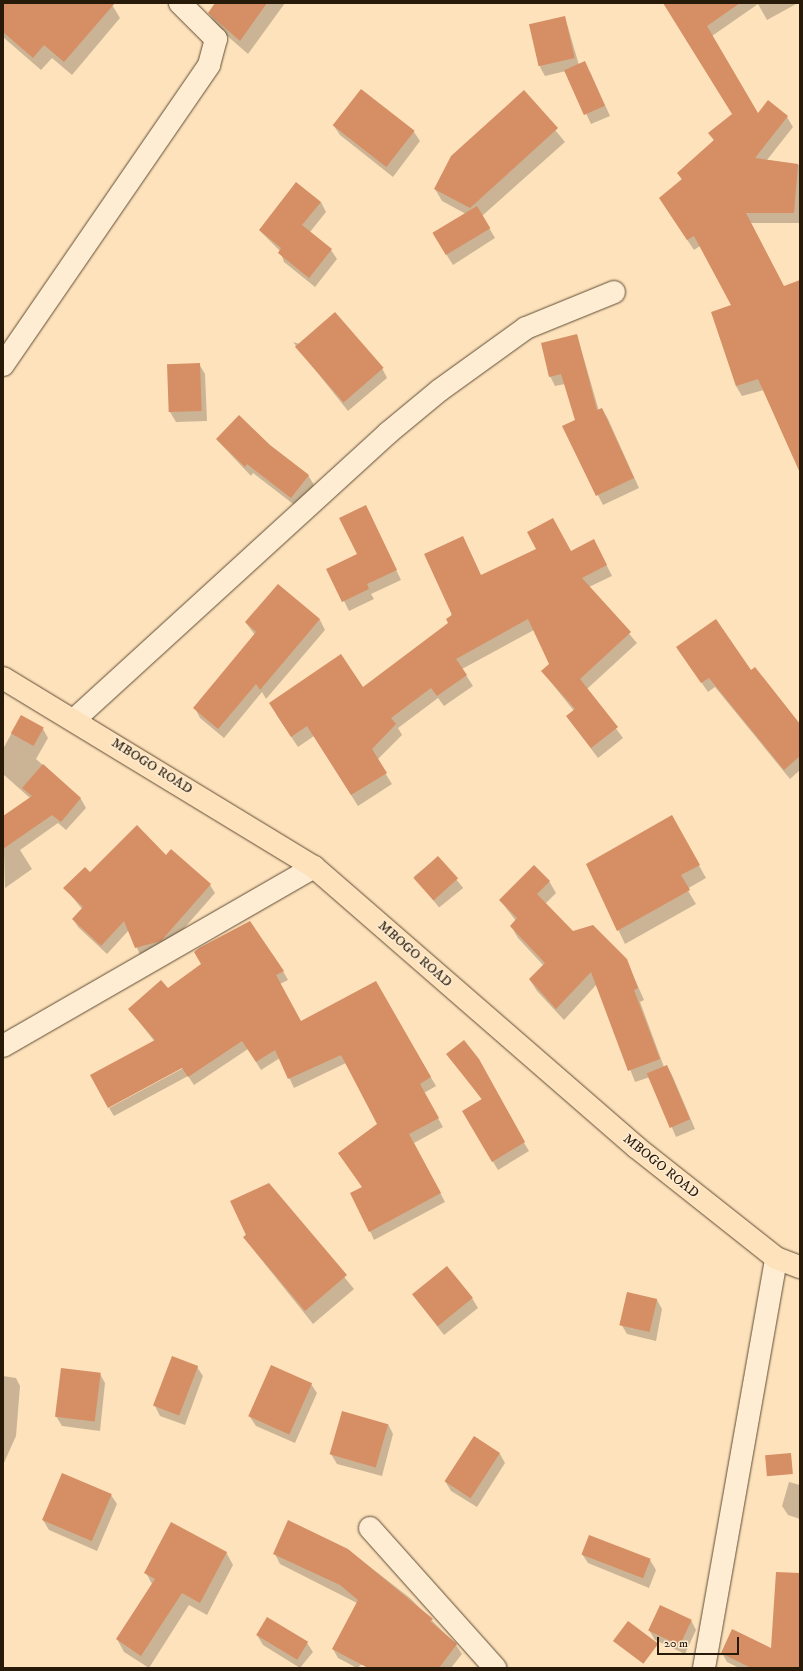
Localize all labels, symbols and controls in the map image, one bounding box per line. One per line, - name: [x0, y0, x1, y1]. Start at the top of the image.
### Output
- street label: MBOGO ROAD: [108, 734, 196, 798]
- street label: MBOGO ROAD: [375, 917, 455, 991]
- street label: MBOGO ROAD: [620, 1130, 702, 1202]
- scale bar: [659, 1629, 741, 1655]
- text: 20 m: [664, 1636, 688, 1651]

